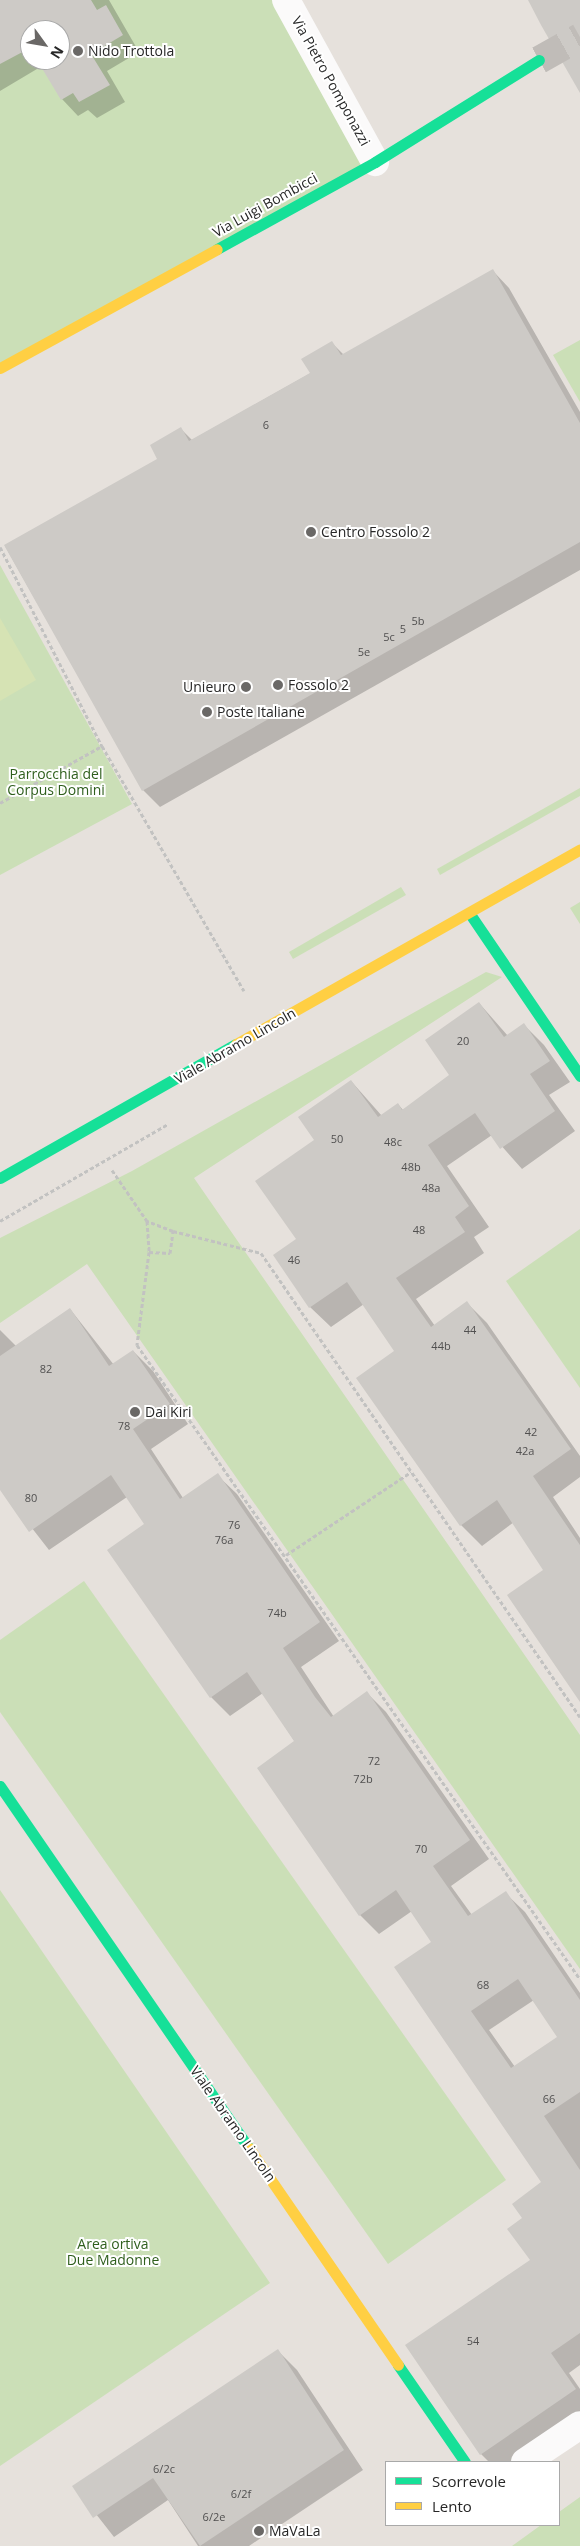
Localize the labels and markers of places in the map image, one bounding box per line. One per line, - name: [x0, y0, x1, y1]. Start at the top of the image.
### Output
- place label: Nido Trottola: [88, 43, 174, 59]
- marker: Nido Trottola: [72, 45, 84, 57]
- place label: Centro Fossolo 2: [321, 524, 430, 540]
- marker: Centro Fossolo 2: [305, 526, 317, 538]
- place label: Fossolo 2: [288, 677, 349, 693]
- place label: Unieuro: [183, 679, 236, 695]
- marker: Fossolo 2: [272, 679, 284, 691]
- marker: Unieuro: [240, 681, 252, 693]
- place label: Poste Italiane: [217, 704, 305, 720]
- marker: Poste Italiane: [201, 706, 213, 718]
- place label: Dai Kiri: [145, 1404, 191, 1420]
- marker: Dai Kiri: [129, 1406, 141, 1418]
- place label: MaVaLa: [269, 2523, 321, 2539]
- marker: MaVaLa: [253, 2525, 265, 2537]

